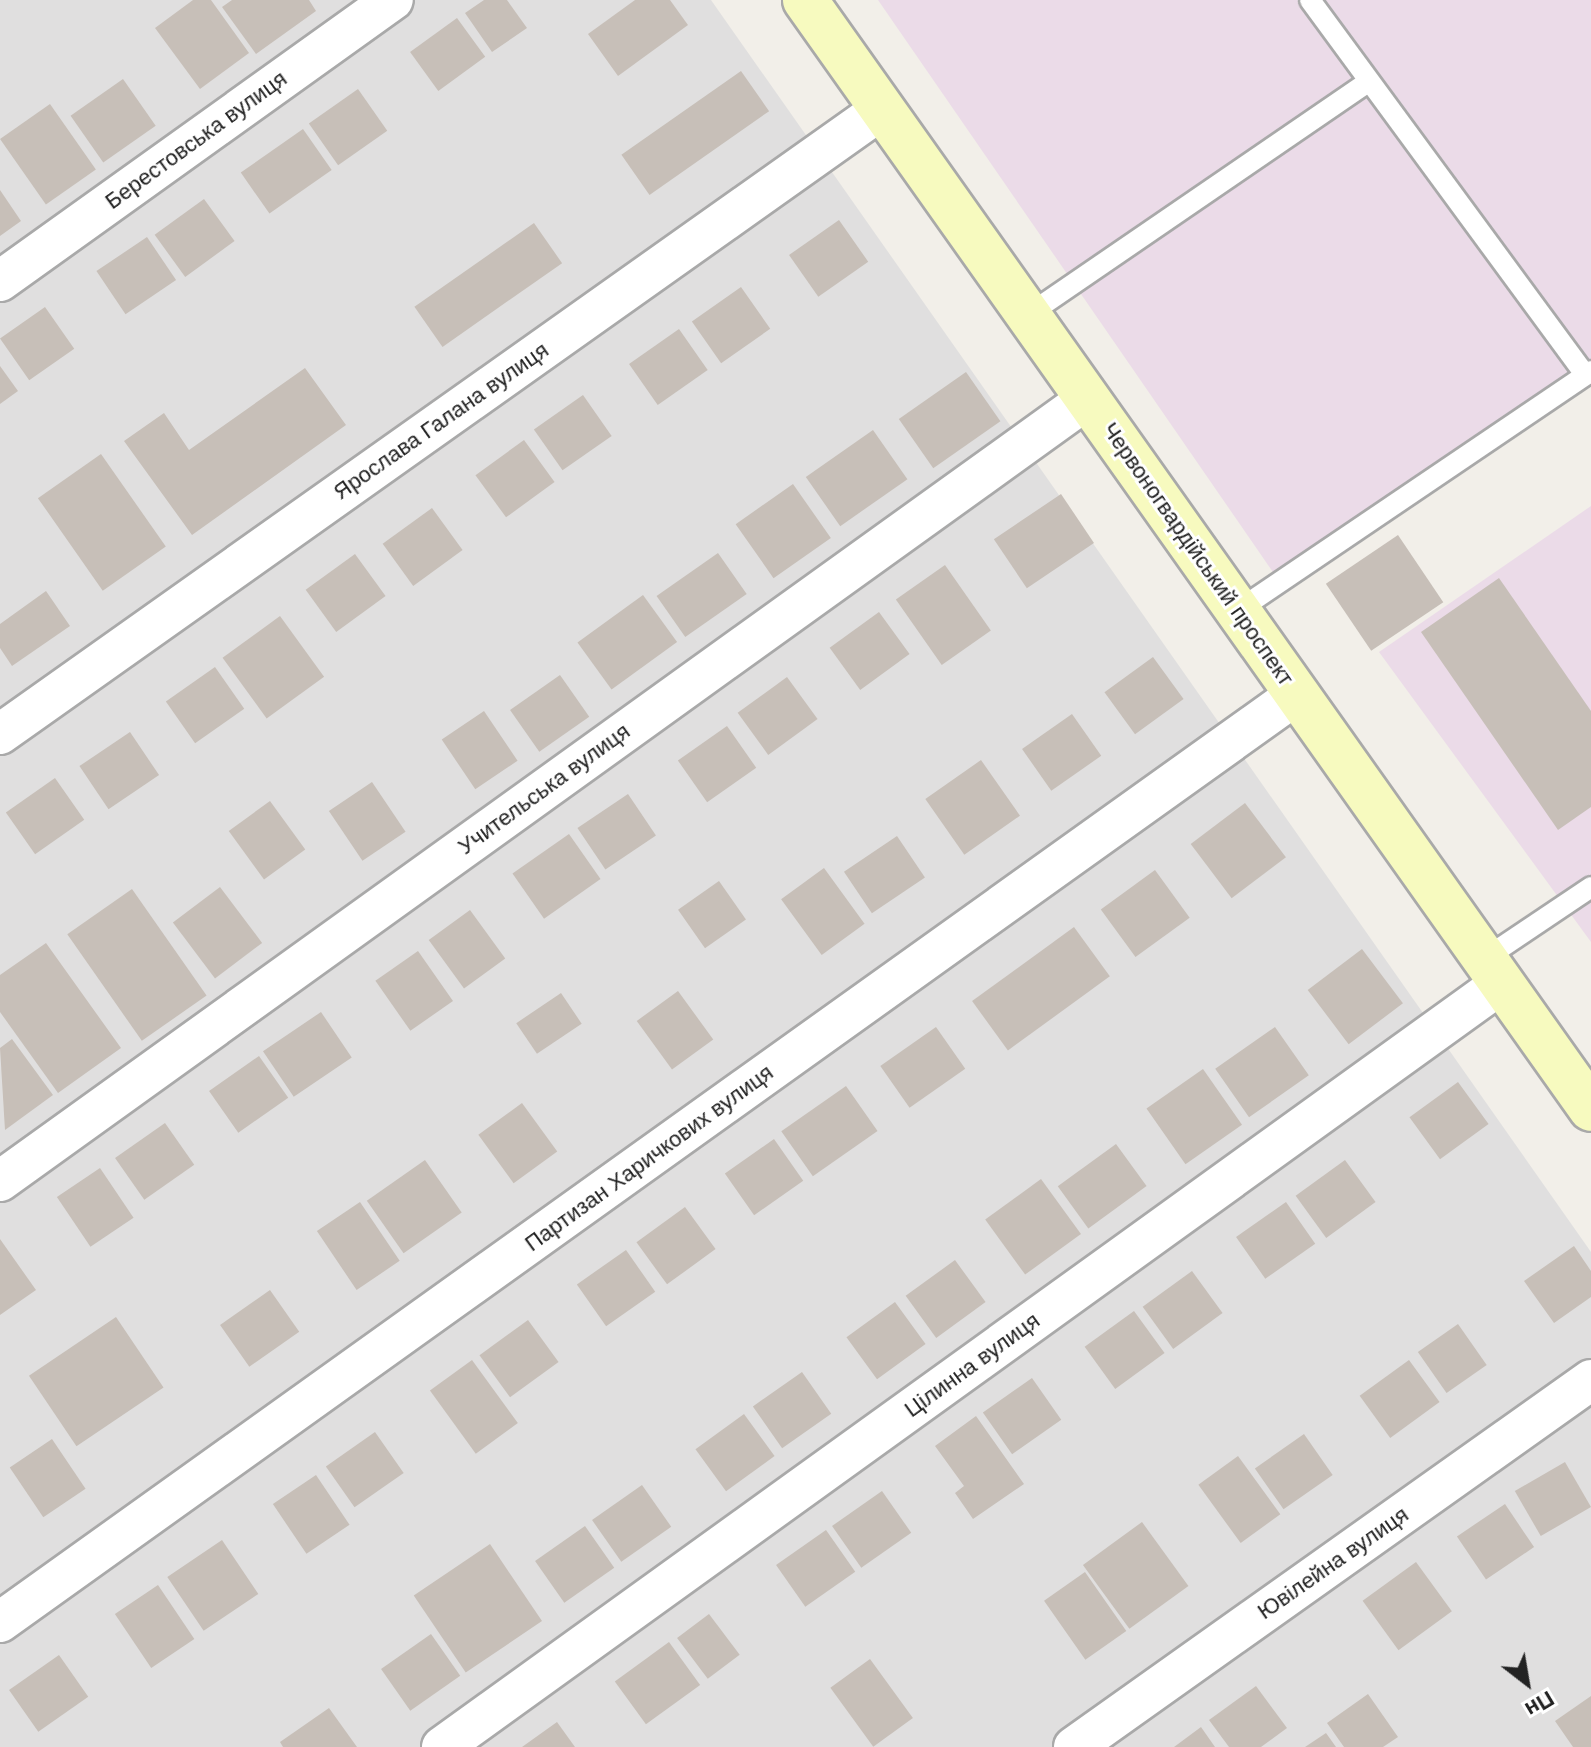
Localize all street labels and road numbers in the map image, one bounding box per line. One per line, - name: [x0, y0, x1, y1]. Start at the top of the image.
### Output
- street label: Берестовська вулиця: [100, 65, 292, 215]
- street label: Ярослава Галана вулиця: [329, 337, 553, 505]
- street label: Червоногвардійський проспект: [1097, 417, 1299, 691]
- street label: Учительська вулиця: [453, 718, 635, 860]
- street label: Партизан Харичкових вулиця: [520, 1059, 778, 1257]
- street label: Цілинна вулиця: [899, 1307, 1045, 1423]
- street label: Ювілейна вулиця: [1253, 1501, 1413, 1625]

